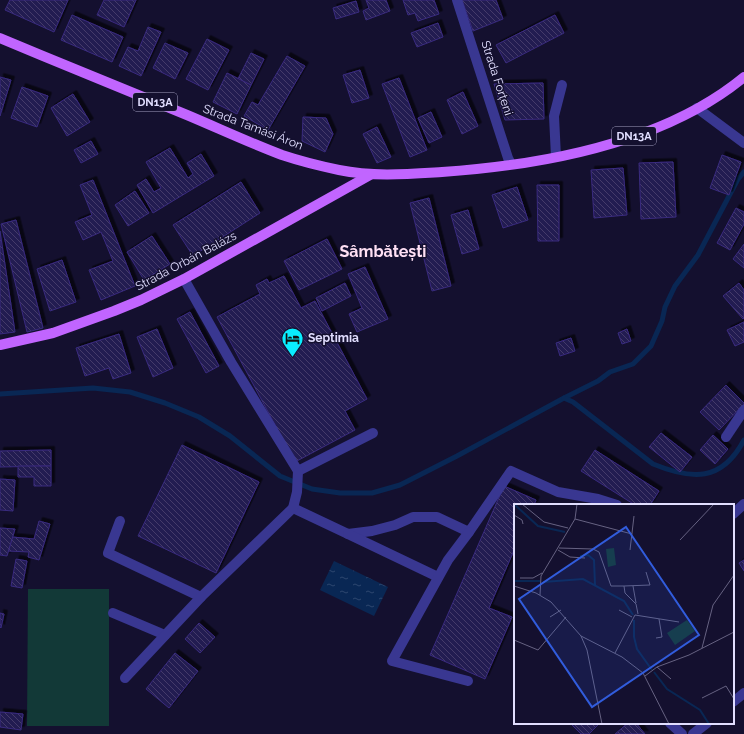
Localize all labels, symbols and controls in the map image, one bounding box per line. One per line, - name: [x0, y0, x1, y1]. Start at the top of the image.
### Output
- street label: Strada Forțeni: [478, 39, 516, 117]
- road number: DN13A: [133, 93, 177, 111]
- street label: Strada Tamási Áron: [201, 101, 305, 153]
- road number: DN13A: [612, 127, 656, 145]
- street label: Strada Orbán Balázs: [133, 228, 239, 294]
- district label: Sâmbătești: [340, 242, 426, 261]
- hotel icon: Septimia: [279, 325, 305, 358]
- place label: Septimia: [308, 331, 359, 345]
- inset map: [514, 504, 734, 724]

